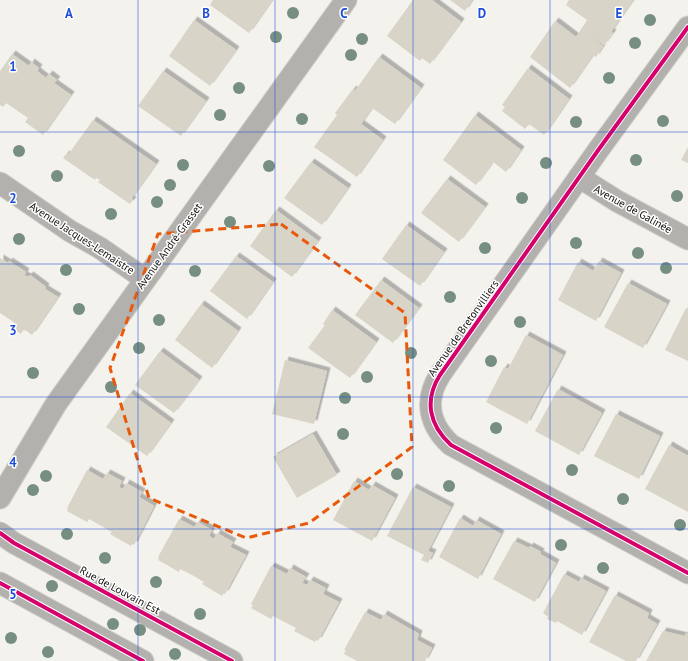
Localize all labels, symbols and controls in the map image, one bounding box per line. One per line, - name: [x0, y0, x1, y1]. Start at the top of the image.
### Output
- text: A: [65, 5, 73, 22]
- text: B: [202, 5, 210, 22]
- text: C: [340, 5, 348, 22]
- text: D: [478, 5, 486, 22]
- text: E: [616, 5, 623, 22]
- text: 1: [9, 58, 17, 75]
- street label: Avenue de Galinée: [591, 182, 675, 236]
- text: 2: [9, 190, 17, 207]
- street label: Avenue Jacques-Lemaistre: [27, 199, 137, 277]
- street label: Avenue André-Grasset: [133, 200, 205, 292]
- street label: Avenue de Bretonvilliers: [424, 277, 502, 379]
- text: 3: [9, 322, 17, 339]
- text: 4: [9, 454, 17, 471]
- street label: Rue de Louvain Est: [77, 563, 163, 617]
- text: 5: [9, 586, 17, 603]

